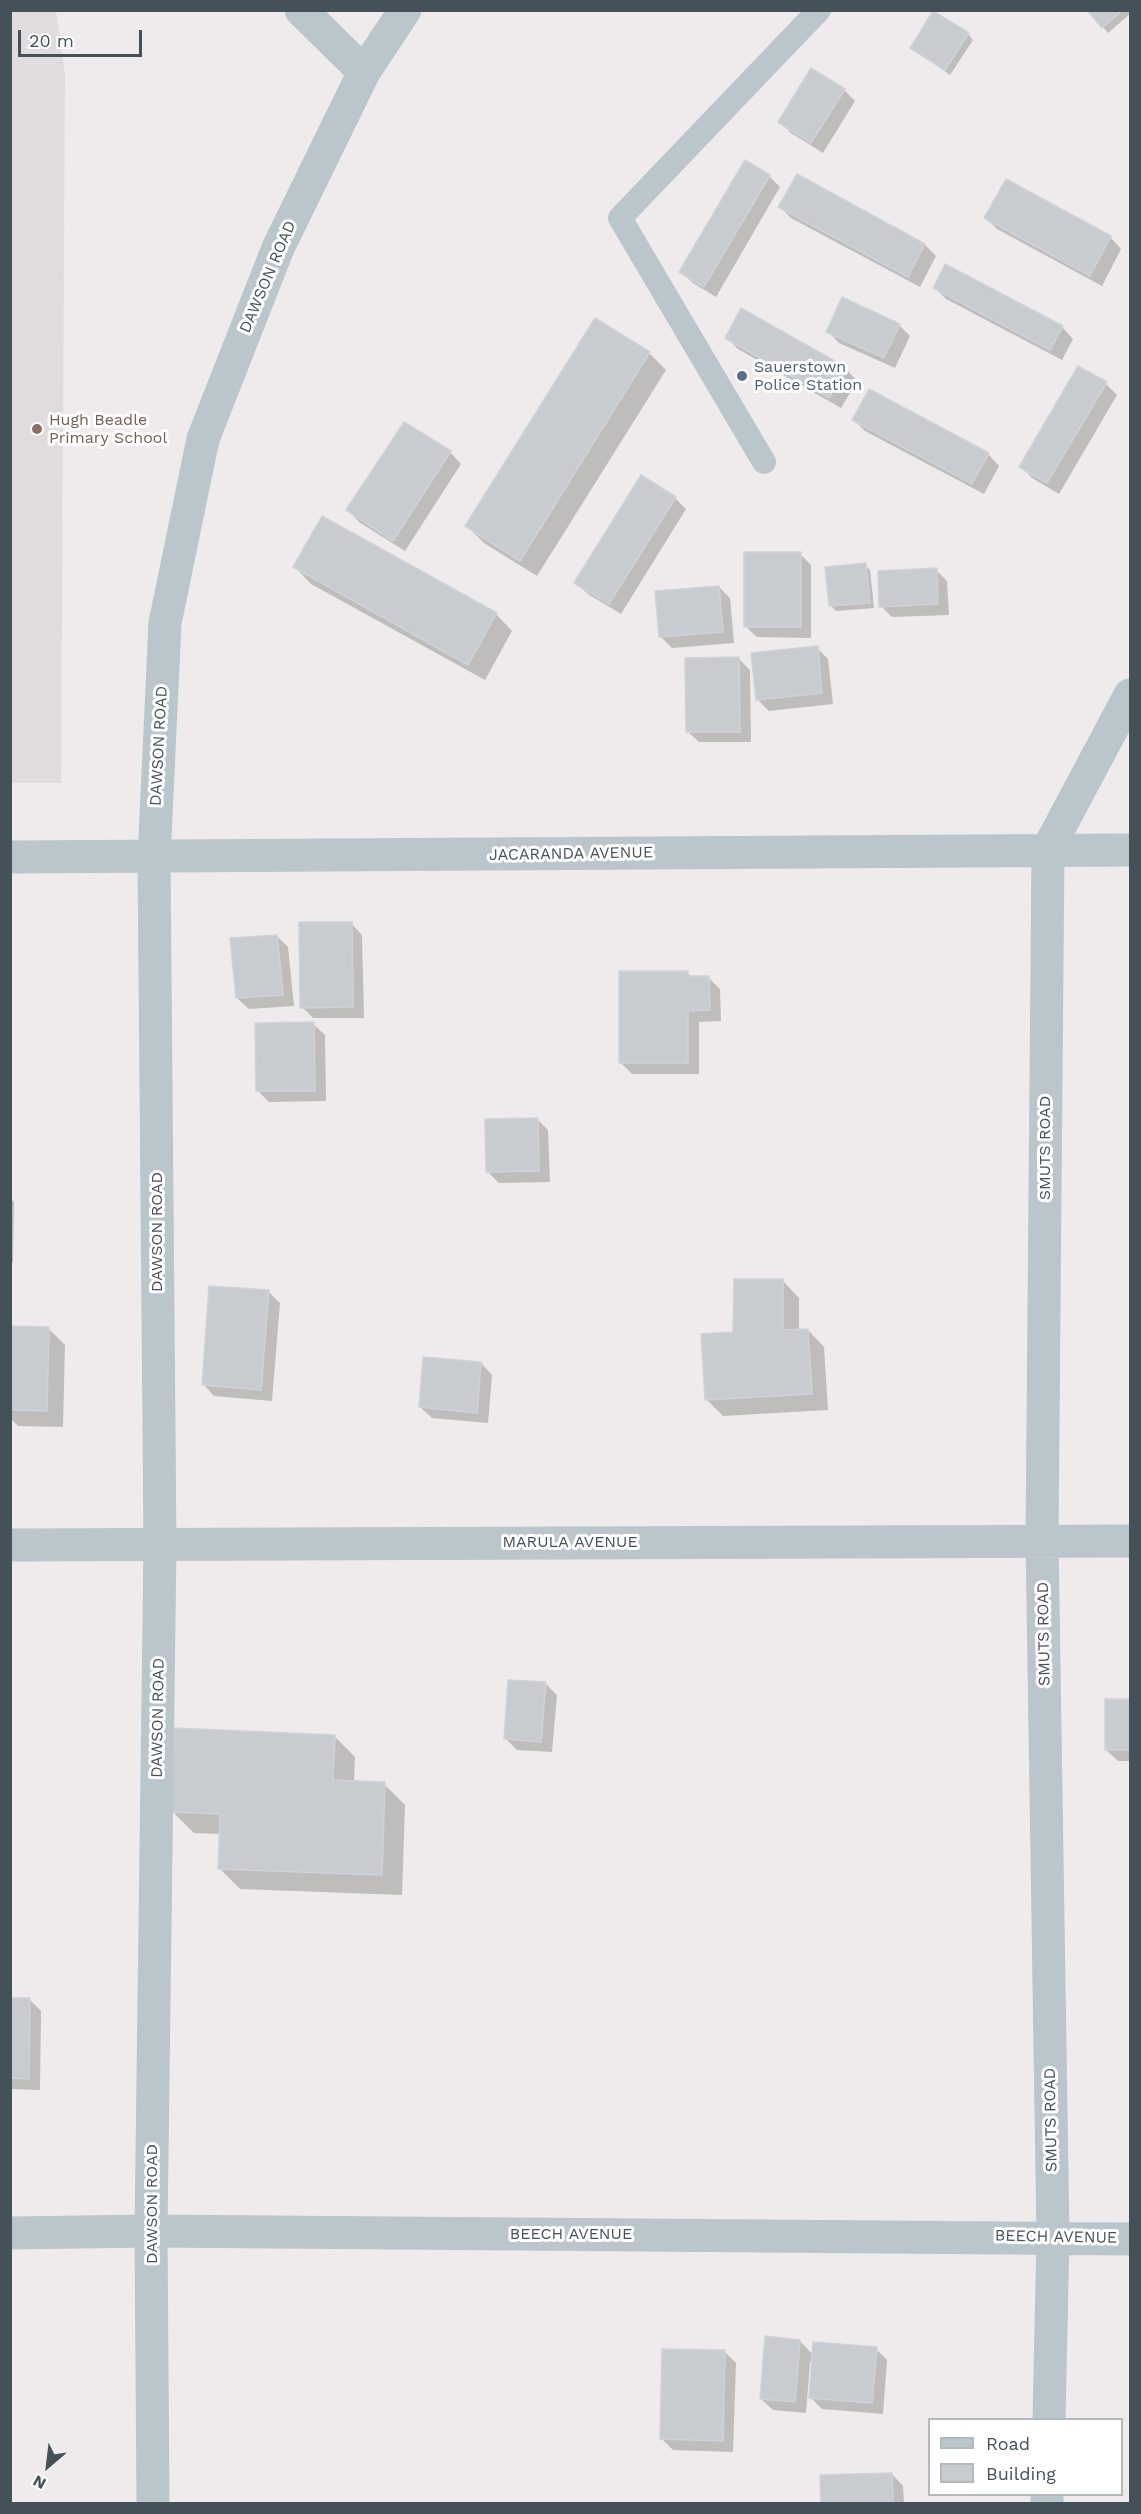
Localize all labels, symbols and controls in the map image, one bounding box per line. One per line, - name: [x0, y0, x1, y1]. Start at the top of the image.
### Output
- scale bar: [21, 18, 146, 56]
- text: 20 m: [29, 30, 74, 51]
- street label: DAWSON ROAD: [236, 218, 300, 336]
- place label: Sauerstown Police Station: [754, 357, 862, 395]
- marker: Sauerstown Police Station: [735, 369, 749, 383]
- place label: Hugh Beadle Primary School: [49, 410, 167, 448]
- marker: Hugh Beadle Primary School: [30, 422, 44, 436]
- street label: DAWSON ROAD: [146, 686, 172, 806]
- street label: JACARANDA AVENUE: [489, 843, 653, 865]
- street label: SMUTS ROAD: [1035, 1096, 1055, 1200]
- street label: DAWSON ROAD: [147, 1172, 167, 1292]
- street label: MARULA AVENUE: [502, 1532, 638, 1552]
- street label: SMUTS ROAD: [1033, 1582, 1055, 1686]
- street label: DAWSON ROAD: [147, 1658, 169, 1778]
- street label: SMUTS ROAD: [1040, 2068, 1062, 2172]
- street label: DAWSON ROAD: [142, 2144, 162, 2264]
- street label: BEECH AVENUE: [510, 2224, 632, 2244]
- street label: BEECH AVENUE: [995, 2226, 1117, 2248]
- legend: [928, 2418, 1123, 2496]
- text: Road: [986, 2433, 1030, 2454]
- north arrow: [18, 2436, 78, 2496]
- text: Building: [986, 2463, 1056, 2484]
- text: N: [30, 2471, 49, 2494]

